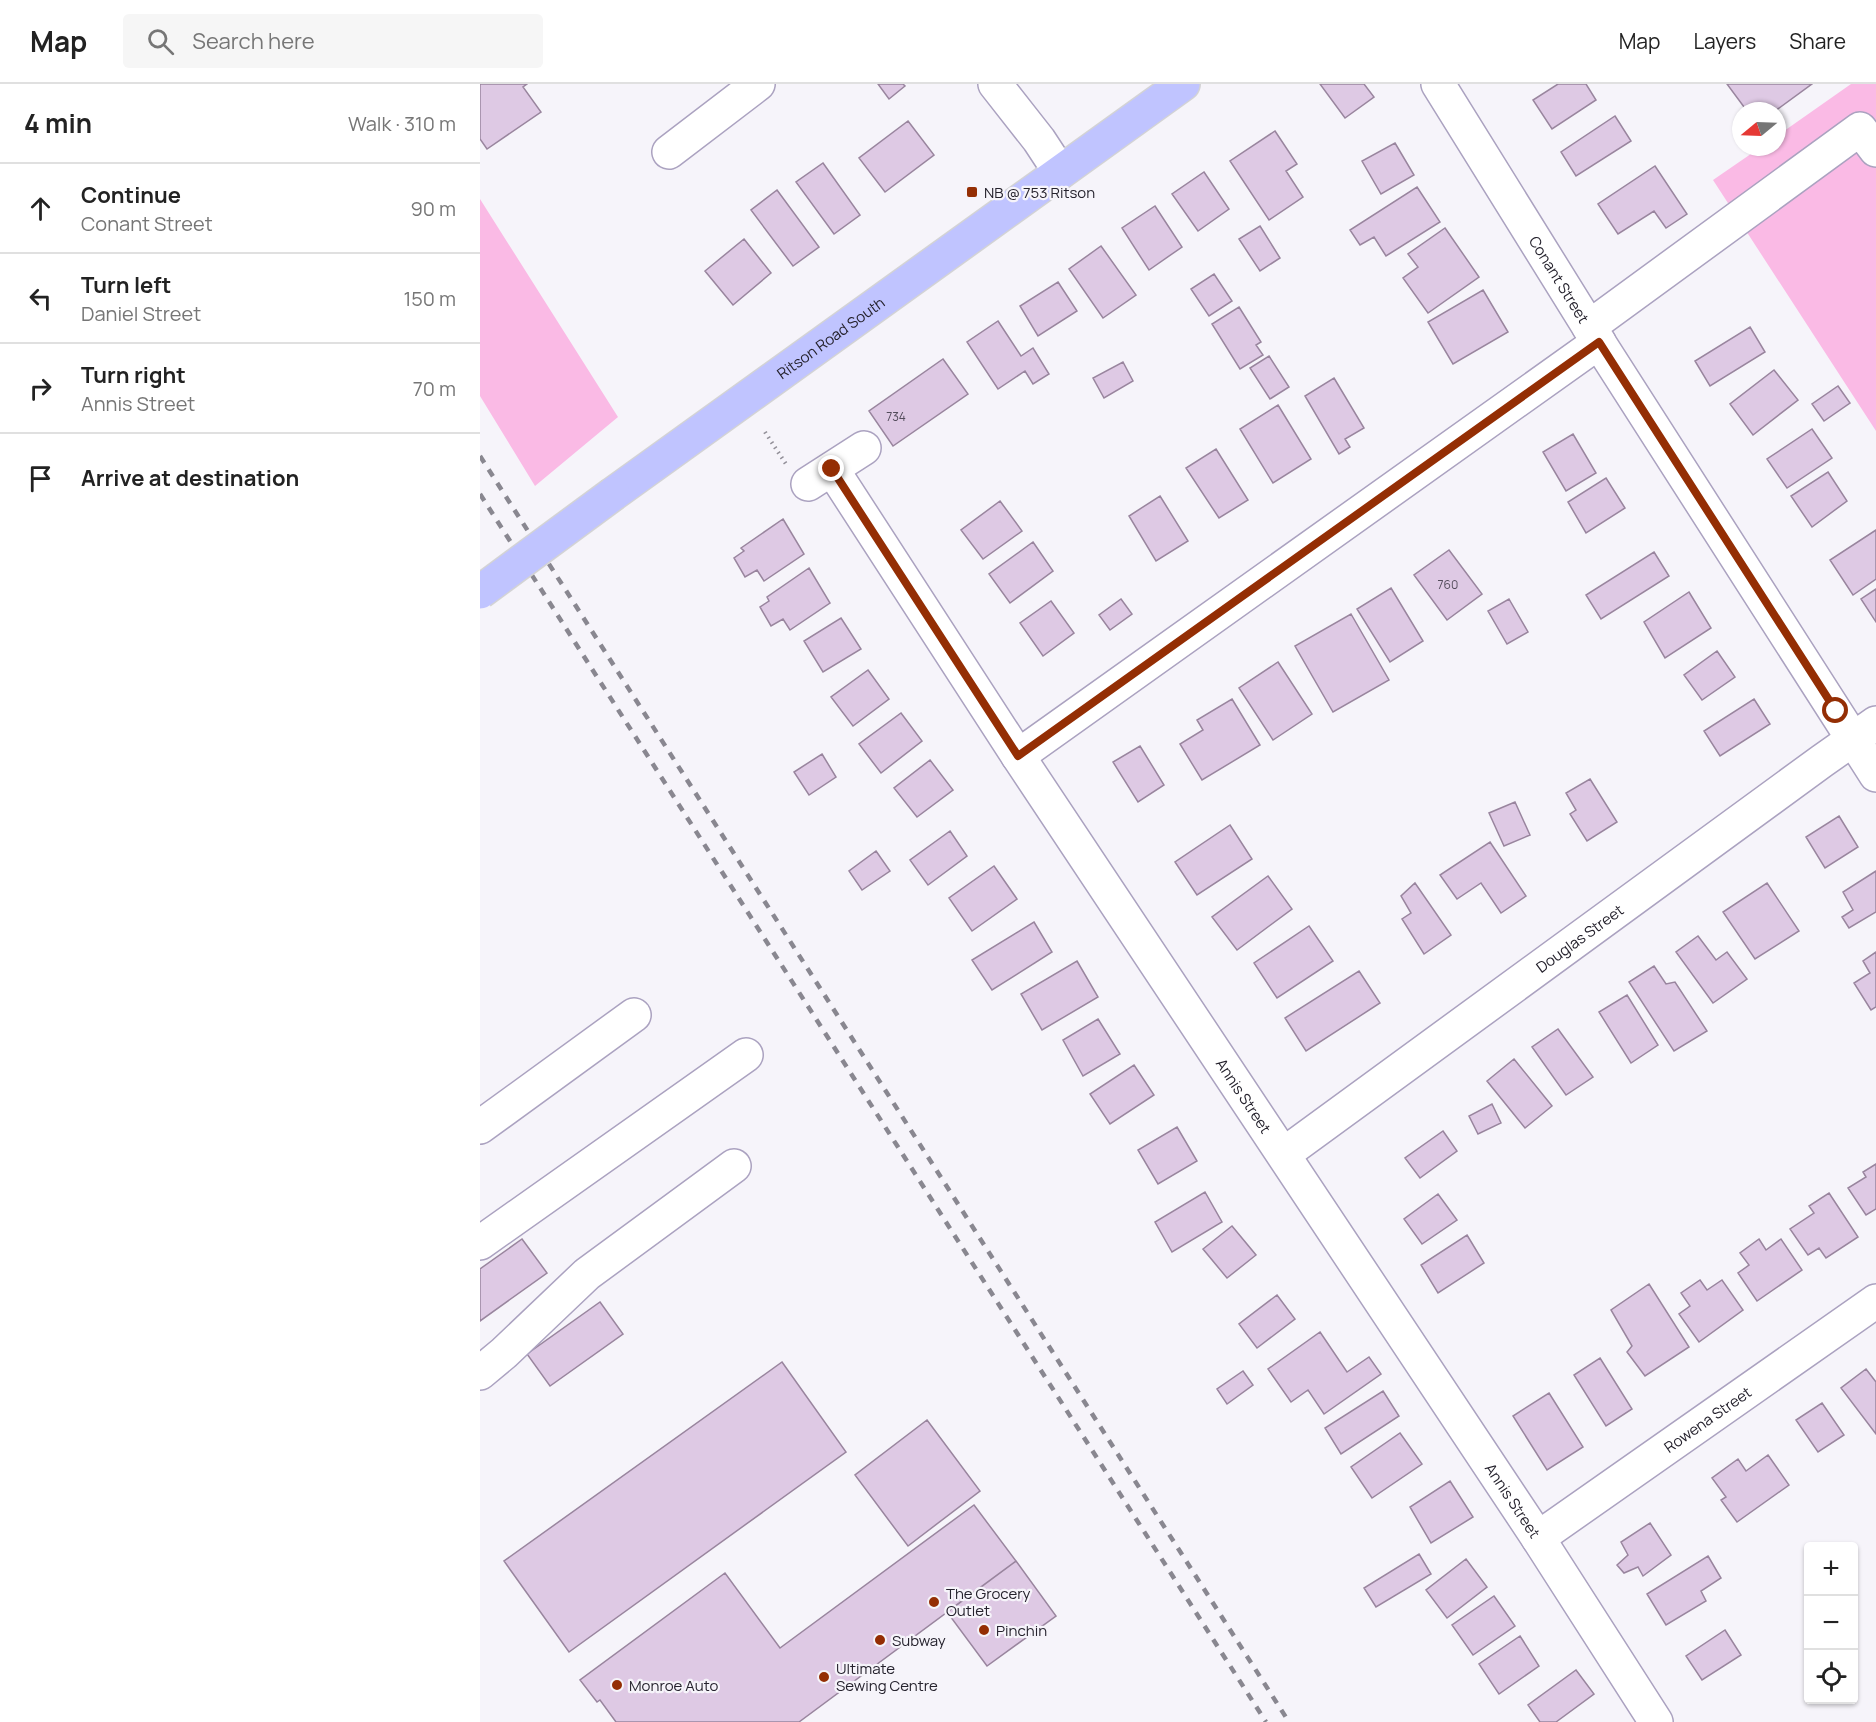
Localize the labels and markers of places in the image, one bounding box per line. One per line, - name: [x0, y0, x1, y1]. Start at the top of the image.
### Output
- place label: NB @ 753 Ritson: [984, 182, 1095, 203]
- marker: NB @ 753 Ritson: [965, 185, 979, 199]
- place label: The Grocery Outlet: [946, 1583, 1030, 1621]
- marker: The Grocery Outlet: [927, 1595, 941, 1609]
- place label: Pinchin: [996, 1620, 1047, 1641]
- marker: Pinchin: [977, 1623, 991, 1637]
- place label: Subway: [892, 1630, 946, 1651]
- marker: Subway: [873, 1633, 887, 1647]
- place label: Ultimate Sewing Centre: [836, 1658, 938, 1696]
- marker: Ultimate Sewing Centre: [817, 1670, 831, 1684]
- place label: Monroe Auto: [629, 1675, 718, 1696]
- marker: Monroe Auto: [610, 1678, 624, 1692]

